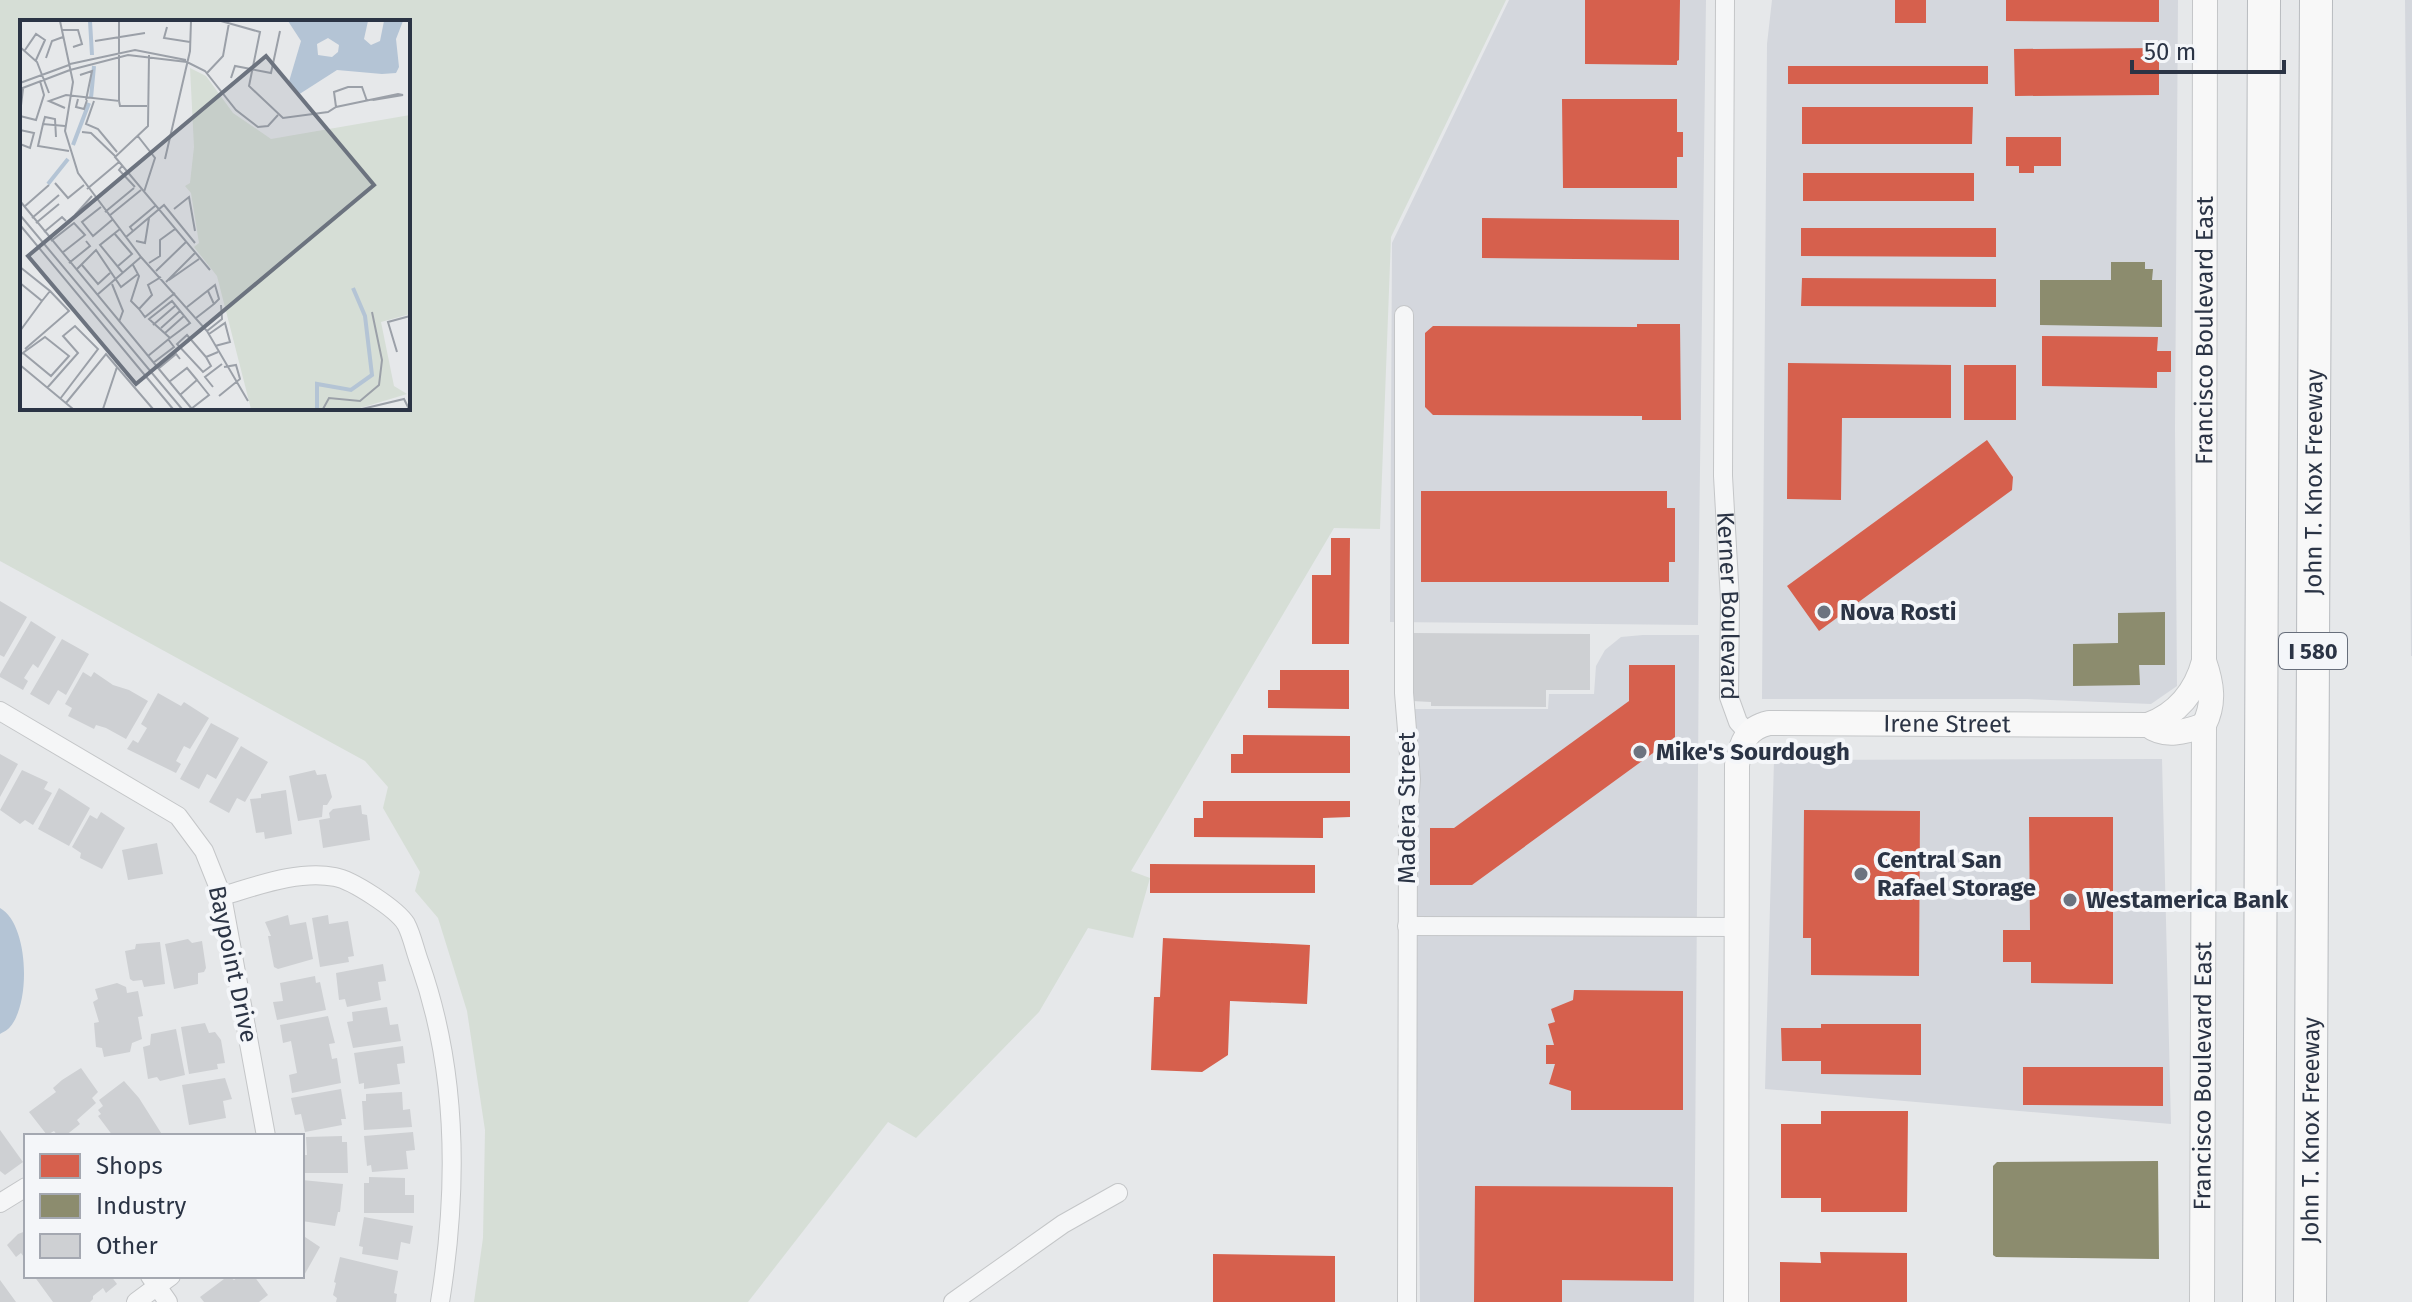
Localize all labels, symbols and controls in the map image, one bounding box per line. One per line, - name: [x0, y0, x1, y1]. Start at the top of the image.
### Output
- inset map: [20, 20, 410, 410]
- scale bar: [2132, 24, 2284, 74]
- text: 50 m: [2144, 38, 2196, 66]
- street label: Francisco Boulevard East: [2190, 196, 2219, 465]
- street label: John T. Knox Freeway: [2299, 369, 2328, 595]
- street label: Kerner Boulevard: [1711, 511, 1744, 700]
- place label: Nova Rosti: [1840, 598, 1956, 626]
- marker: Nova Rosti: [1815, 603, 1833, 621]
- road number: I 580: [2279, 633, 2347, 669]
- street label: Irene Street: [1883, 710, 2011, 738]
- street label: Madera Street: [1393, 732, 1421, 884]
- place label: Mike's Sourdough: [1656, 738, 1850, 766]
- marker: Mike's Sourdough: [1631, 743, 1649, 761]
- place label: Central San Rafael Storage: [1877, 846, 2036, 902]
- marker: Central San Rafael Storage: [1852, 865, 1870, 883]
- street label: Baypoint Drive: [203, 883, 263, 1045]
- place label: Westamerica Bank: [2086, 886, 2289, 914]
- marker: Westamerica Bank: [2061, 891, 2079, 909]
- street label: Francisco Boulevard East: [2188, 941, 2217, 1211]
- street label: John T. Knox Freeway: [2296, 1017, 2325, 1243]
- legend: [24, 1134, 304, 1278]
- text: Shops: [96, 1152, 163, 1180]
- text: Industry: [96, 1192, 187, 1220]
- text: Other: [96, 1232, 158, 1260]

